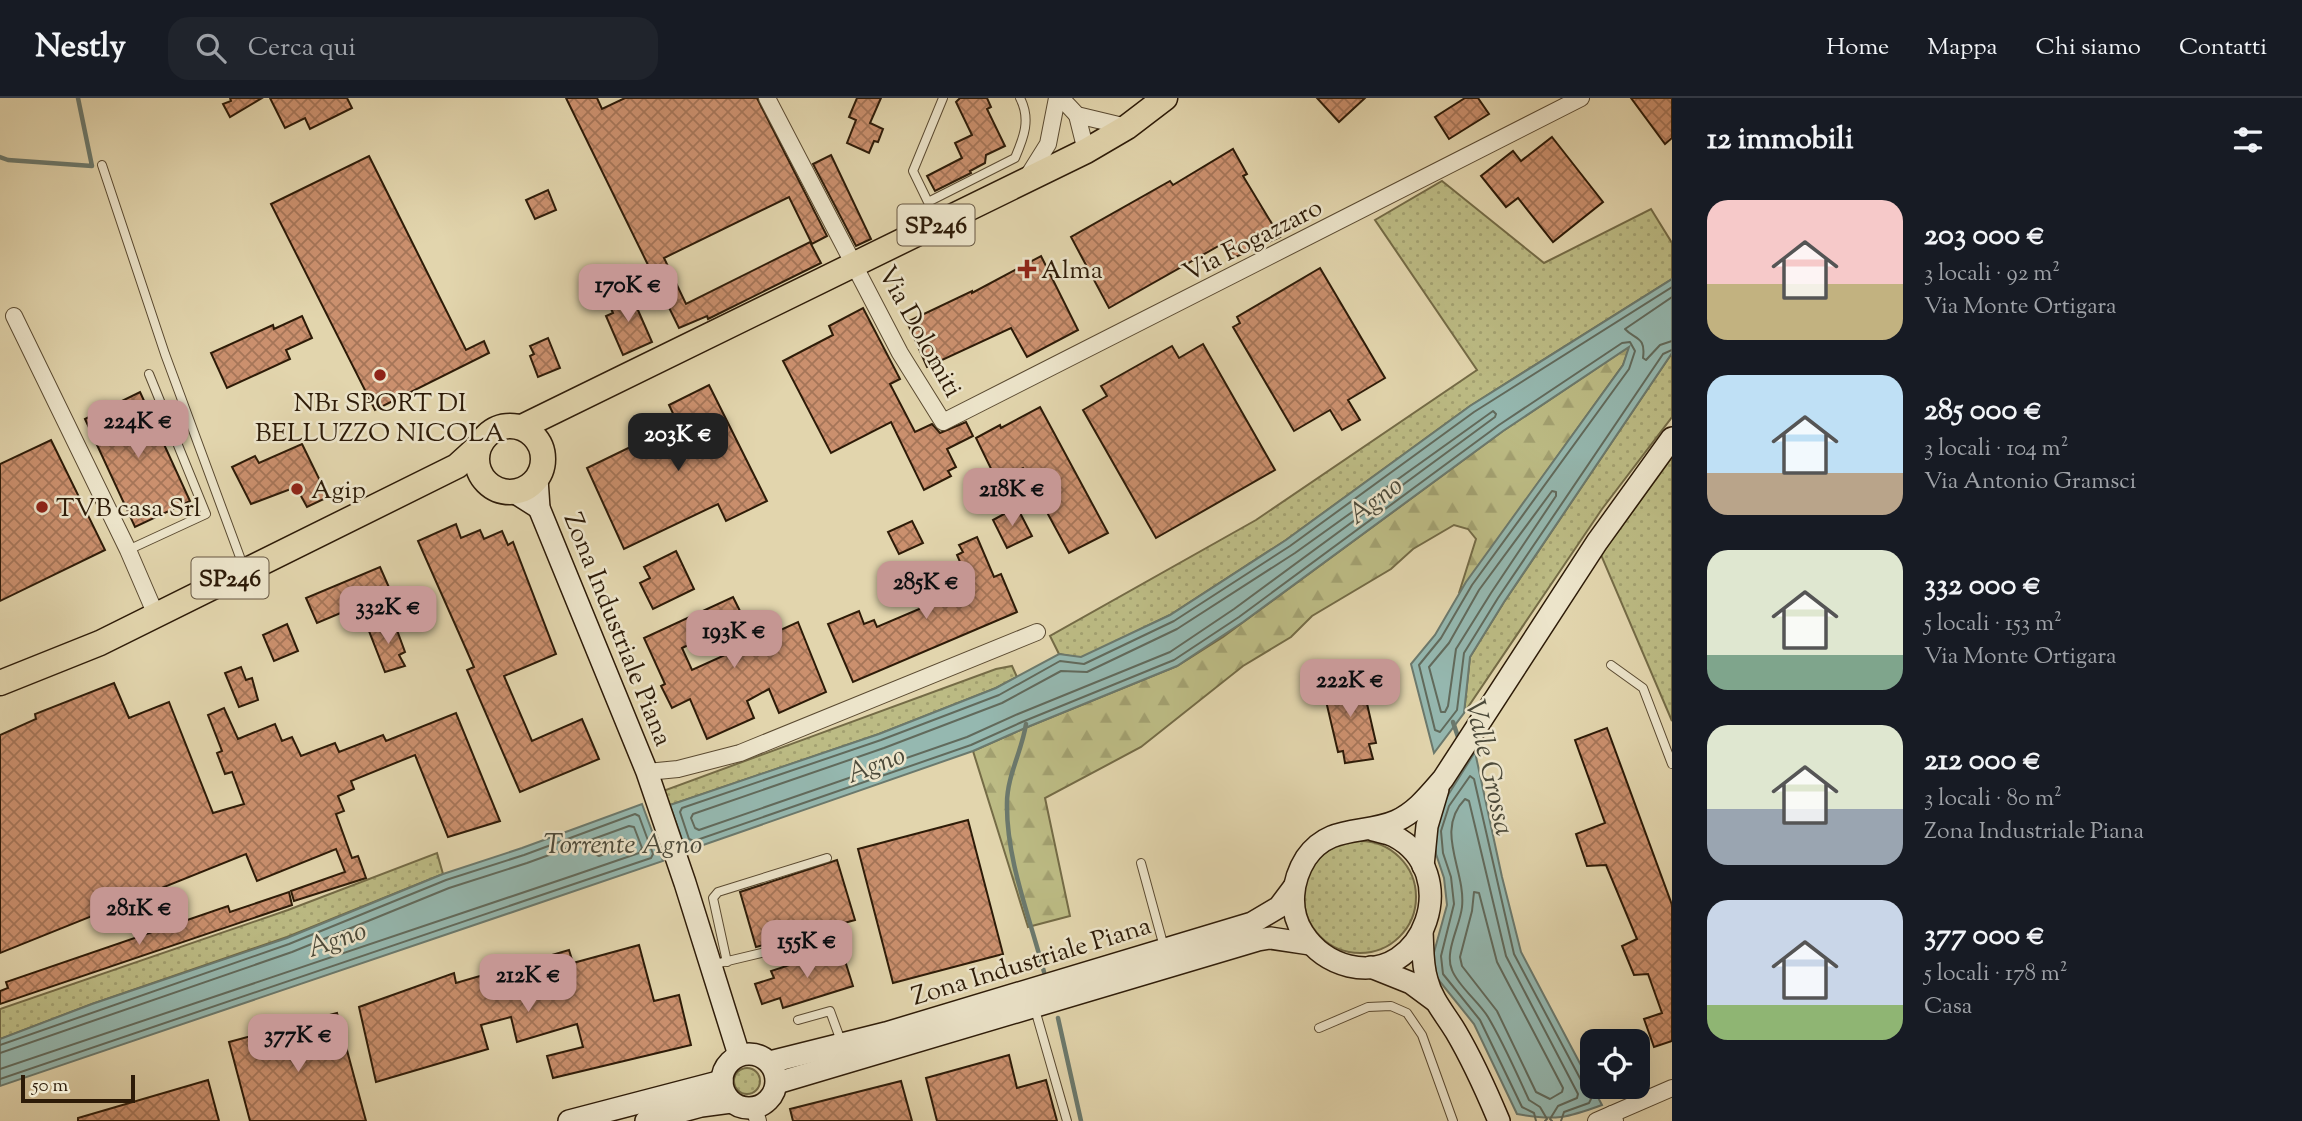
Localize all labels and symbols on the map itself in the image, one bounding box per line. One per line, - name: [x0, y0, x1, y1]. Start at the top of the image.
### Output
- street label: Via Fogazzaro: [1177, 190, 1329, 292]
- road number: SP246: [898, 204, 974, 246]
- place label: Alma: [1041, 253, 1103, 290]
- street label: Via Dolomiti: [867, 260, 970, 405]
- marker: Alma: [1019, 261, 1035, 277]
- pin: 170K €: [571, 264, 685, 324]
- marker: NB1 SPORT DI BELLUZZO NICOLA: [372, 367, 388, 383]
- place label: NB1 SPORT DI BELLUZZO NICOLA: [255, 386, 505, 453]
- pin: 224K €: [81, 400, 195, 460]
- pin: 203K €: [621, 414, 735, 473]
- water label: Agno: [1339, 467, 1412, 536]
- pin: 218K €: [955, 468, 1069, 528]
- place label: Agip: [311, 473, 366, 510]
- marker: Agip: [289, 481, 305, 497]
- place label: TVB casa Srl: [56, 491, 201, 528]
- marker: TVB casa Srl: [34, 499, 50, 515]
- street label: Zona Industriale Piana: [553, 508, 680, 752]
- road number: SP246: [191, 558, 268, 598]
- pin: 285K €: [869, 561, 983, 621]
- pin: 332K €: [331, 587, 445, 646]
- pin: 193K €: [677, 610, 791, 670]
- pin: 222K €: [1293, 660, 1407, 719]
- water label: Valle Grossa: [1453, 696, 1523, 840]
- water label: Agno: [840, 736, 912, 795]
- water label: Torrente Agno: [544, 826, 702, 866]
- pin: 281K €: [82, 888, 196, 947]
- street label: Zona Industriale Piana: [907, 908, 1156, 1016]
- water label: Agno: [302, 912, 372, 970]
- pin: 155K €: [750, 920, 864, 980]
- pin: 212K €: [471, 954, 585, 1014]
- pin: 377K €: [241, 1014, 355, 1074]
- scale bar: [21, 1072, 135, 1104]

